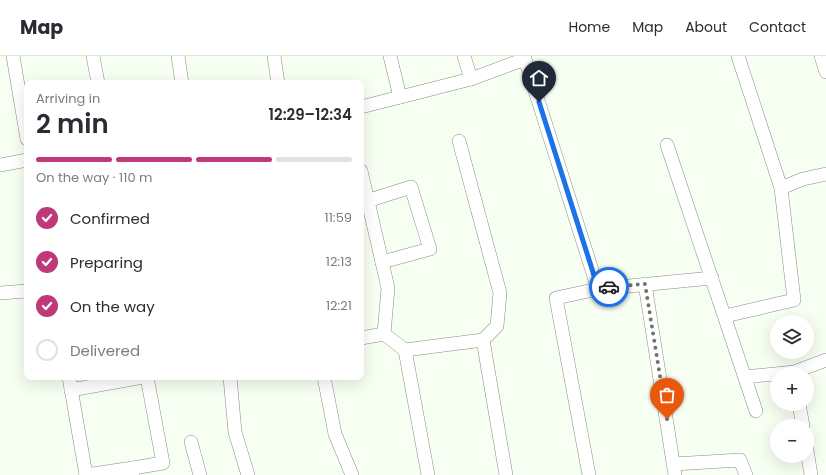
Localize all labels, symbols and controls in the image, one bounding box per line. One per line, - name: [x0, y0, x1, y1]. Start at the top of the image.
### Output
- text: Map: [20, 14, 63, 41]
- text: Home: [568, 17, 610, 37]
- text: Map: [632, 17, 663, 37]
- text: About: [685, 17, 727, 37]
- text: Contact: [749, 17, 806, 37]
- pin: [522, 61, 556, 102]
- icon: home: [528, 67, 550, 89]
- text: Arriving in: [36, 89, 100, 108]
- text: 12:29–12:34: [269, 104, 352, 125]
- text: 2 min: [36, 106, 109, 142]
- text: On the way · 110 m: [36, 168, 152, 187]
- icon: check: [36, 207, 58, 229]
- text: Confirmed: [70, 208, 150, 229]
- text: 11:59: [325, 208, 352, 227]
- icon: check: [36, 251, 58, 273]
- text: Preparing: [70, 252, 143, 273]
- text: 12:13: [326, 252, 352, 271]
- courier: [589, 267, 629, 307]
- icon: car: [598, 276, 620, 298]
- icon: check: [36, 295, 58, 317]
- text: On the way: [70, 296, 155, 317]
- text: 12:21: [326, 296, 352, 315]
- map controls: [770, 315, 814, 463]
- button: layers: [770, 315, 814, 359]
- text: Delivered: [70, 340, 140, 361]
- button: +: [770, 367, 814, 411]
- pin: [650, 378, 684, 419]
- icon: bag: [656, 384, 678, 406]
- button: −: [770, 419, 814, 463]

